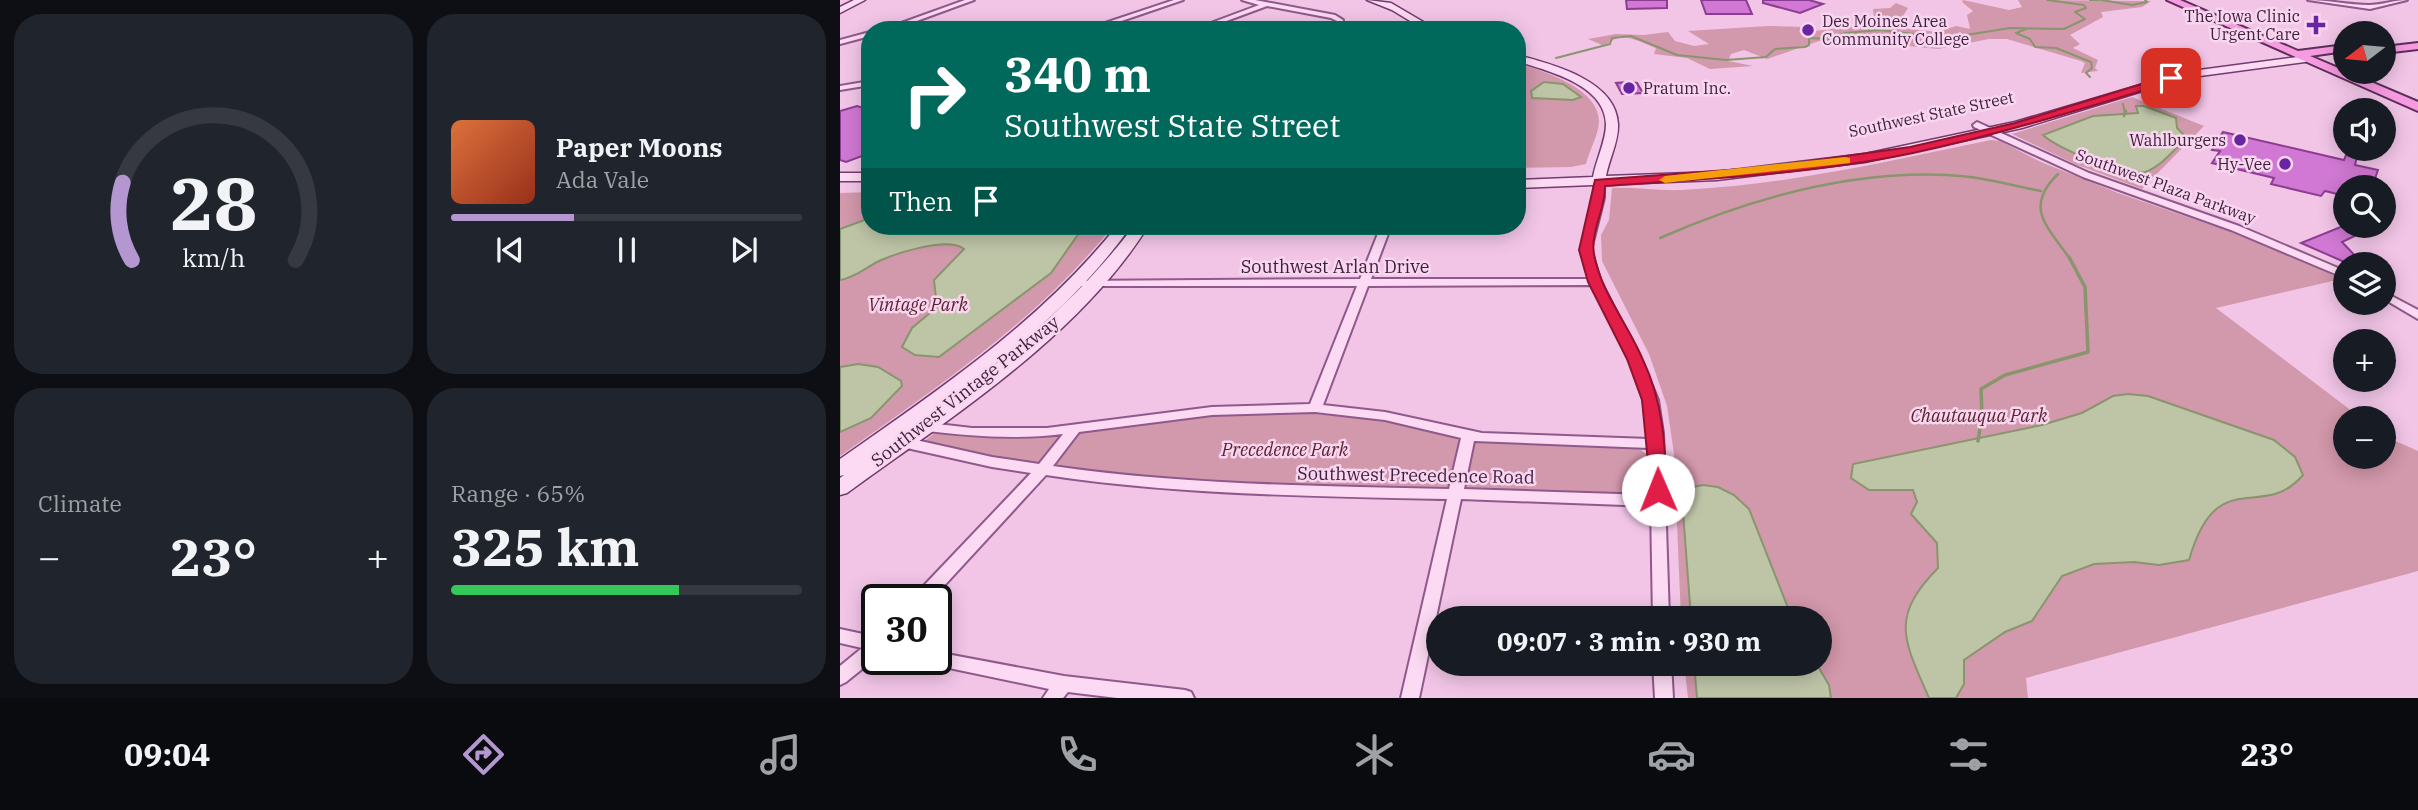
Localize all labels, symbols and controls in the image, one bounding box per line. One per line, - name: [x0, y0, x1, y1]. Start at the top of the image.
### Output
- place label: The Iowa Clinic Urgent Care: [2184, 6, 2300, 44]
- place label: Des Moines Area Community College: [1822, 11, 1969, 49]
- marker: The Iowa Clinic Urgent Care: [2306, 15, 2326, 35]
- north arrow: [2333, 21, 2396, 84]
- map controls: [2333, 21, 2396, 469]
- marker: Des Moines Area Community College: [1800, 22, 1816, 38]
- text: 340 m: [1004, 42, 1151, 105]
- pin: [2141, 48, 2201, 108]
- icon: right: [889, 49, 980, 140]
- icon: arrive: [2152, 59, 2190, 97]
- place label: Pratum Inc.: [1643, 78, 1731, 98]
- marker: Pratum Inc.: [1621, 80, 1637, 96]
- street label: Southwest State Street: [1847, 87, 2016, 141]
- button: sound: [2333, 98, 2396, 161]
- text: Southwest State Street: [1004, 104, 1341, 146]
- text: Paper Moons: [556, 130, 723, 164]
- place label: Wahlburgers: [2129, 130, 2226, 150]
- marker: Wahlburgers: [2232, 132, 2248, 148]
- street label: Southwest Plaza Parkway: [2073, 144, 2259, 228]
- place label: Hy-Vee: [2217, 154, 2271, 174]
- text: 28: [170, 156, 257, 251]
- marker: Hy-Vee: [2277, 156, 2293, 172]
- text: Ada Vale: [556, 164, 649, 194]
- button: search: [2333, 175, 2396, 238]
- icon: arrive: [967, 182, 1005, 220]
- text: Then: [889, 184, 953, 218]
- icon: previous: [491, 231, 529, 269]
- icon: pause: [608, 231, 646, 269]
- icon: next: [725, 231, 763, 269]
- text: km/h: [182, 241, 245, 274]
- button: layers: [2333, 252, 2396, 315]
- street label: Southwest Arlan Drive: [1241, 255, 1429, 278]
- park label: Vintage Park: [868, 293, 968, 316]
- street label: Southwest Vintage Parkway: [866, 310, 1064, 472]
- button: +: [2333, 329, 2396, 392]
- park label: Chautauqua Park: [1910, 404, 2048, 427]
- button: −: [2333, 406, 2396, 469]
- park label: Precedence Park: [1221, 438, 1349, 461]
- position arrow: [1621, 453, 1695, 527]
- street label: Southwest Precedence Road: [1297, 461, 1535, 489]
- text: Range · 65%: [451, 478, 585, 508]
- text: Climate: [38, 488, 122, 518]
- text: 325 km: [451, 513, 640, 580]
- text: 23°: [170, 523, 257, 590]
- text: −: [38, 532, 61, 581]
- text: +: [366, 532, 389, 581]
- speed limit sign: 30: [861, 584, 952, 675]
- text: 09:07 · 3 min · 930 m: [1497, 624, 1761, 658]
- icon: directions: [459, 730, 508, 779]
- icon: music: [756, 730, 805, 779]
- icon: phone: [1053, 730, 1102, 779]
- icon: climate: [1350, 730, 1399, 779]
- icon: car: [1647, 730, 1696, 779]
- icon: filters: [1944, 730, 1993, 779]
- text: 09:04: [124, 733, 211, 775]
- text: 23°: [2241, 733, 2294, 775]

